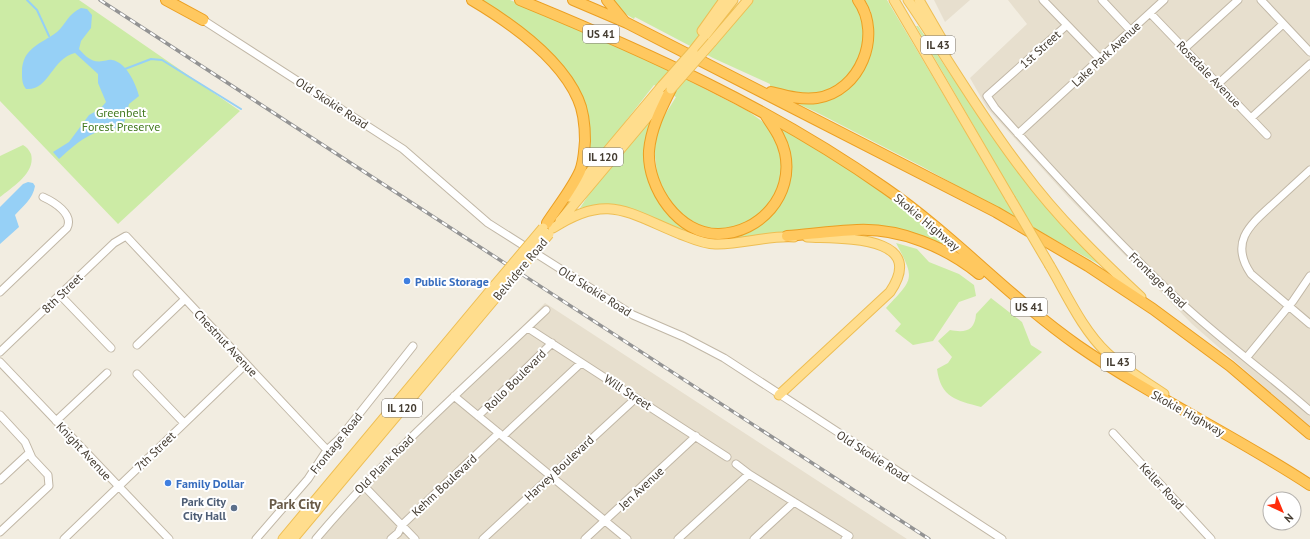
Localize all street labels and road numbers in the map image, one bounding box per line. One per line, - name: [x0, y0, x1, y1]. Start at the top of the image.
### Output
- street label: Lake Park Avenue: [1068, 18, 1144, 90]
- road number: US 41: [583, 25, 619, 43]
- street label: 1st Street: [1017, 27, 1063, 71]
- road number: IL 43: [921, 36, 955, 54]
- street label: Rosedale Avenue: [1174, 38, 1244, 110]
- street label: Old Skokie Road: [293, 74, 371, 132]
- road number: IL 120: [583, 148, 623, 166]
- street label: Skokie Highway: [891, 190, 963, 254]
- street label: Belvidere Road: [490, 235, 550, 303]
- street label: Frontage Road: [1126, 249, 1190, 311]
- street label: Old Skokie Road: [556, 263, 634, 319]
- street label: 8th Street: [38, 270, 86, 316]
- road number: US 41: [1011, 298, 1047, 316]
- street label: Chestnut Avenue: [191, 306, 261, 380]
- street label: Rollo Boulevard: [481, 346, 549, 414]
- road number: IL 43: [1101, 353, 1135, 371]
- street label: Will Street: [601, 371, 655, 413]
- street label: Skokie Highway: [1149, 387, 1228, 439]
- road number: IL 120: [382, 399, 422, 417]
- street label: Frontage Road: [307, 409, 365, 477]
- street label: Knight Avenue: [53, 419, 115, 483]
- street label: Old Skokie Road: [834, 427, 912, 485]
- street label: 7th Street: [132, 428, 178, 474]
- street label: Old Plank Road: [351, 431, 417, 497]
- street label: Harvey Boulevard: [521, 432, 597, 504]
- street label: Kehm Boulevard: [408, 451, 480, 519]
- street label: Keller Road: [1137, 459, 1187, 513]
- street label: Jen Avenue: [615, 463, 667, 513]

